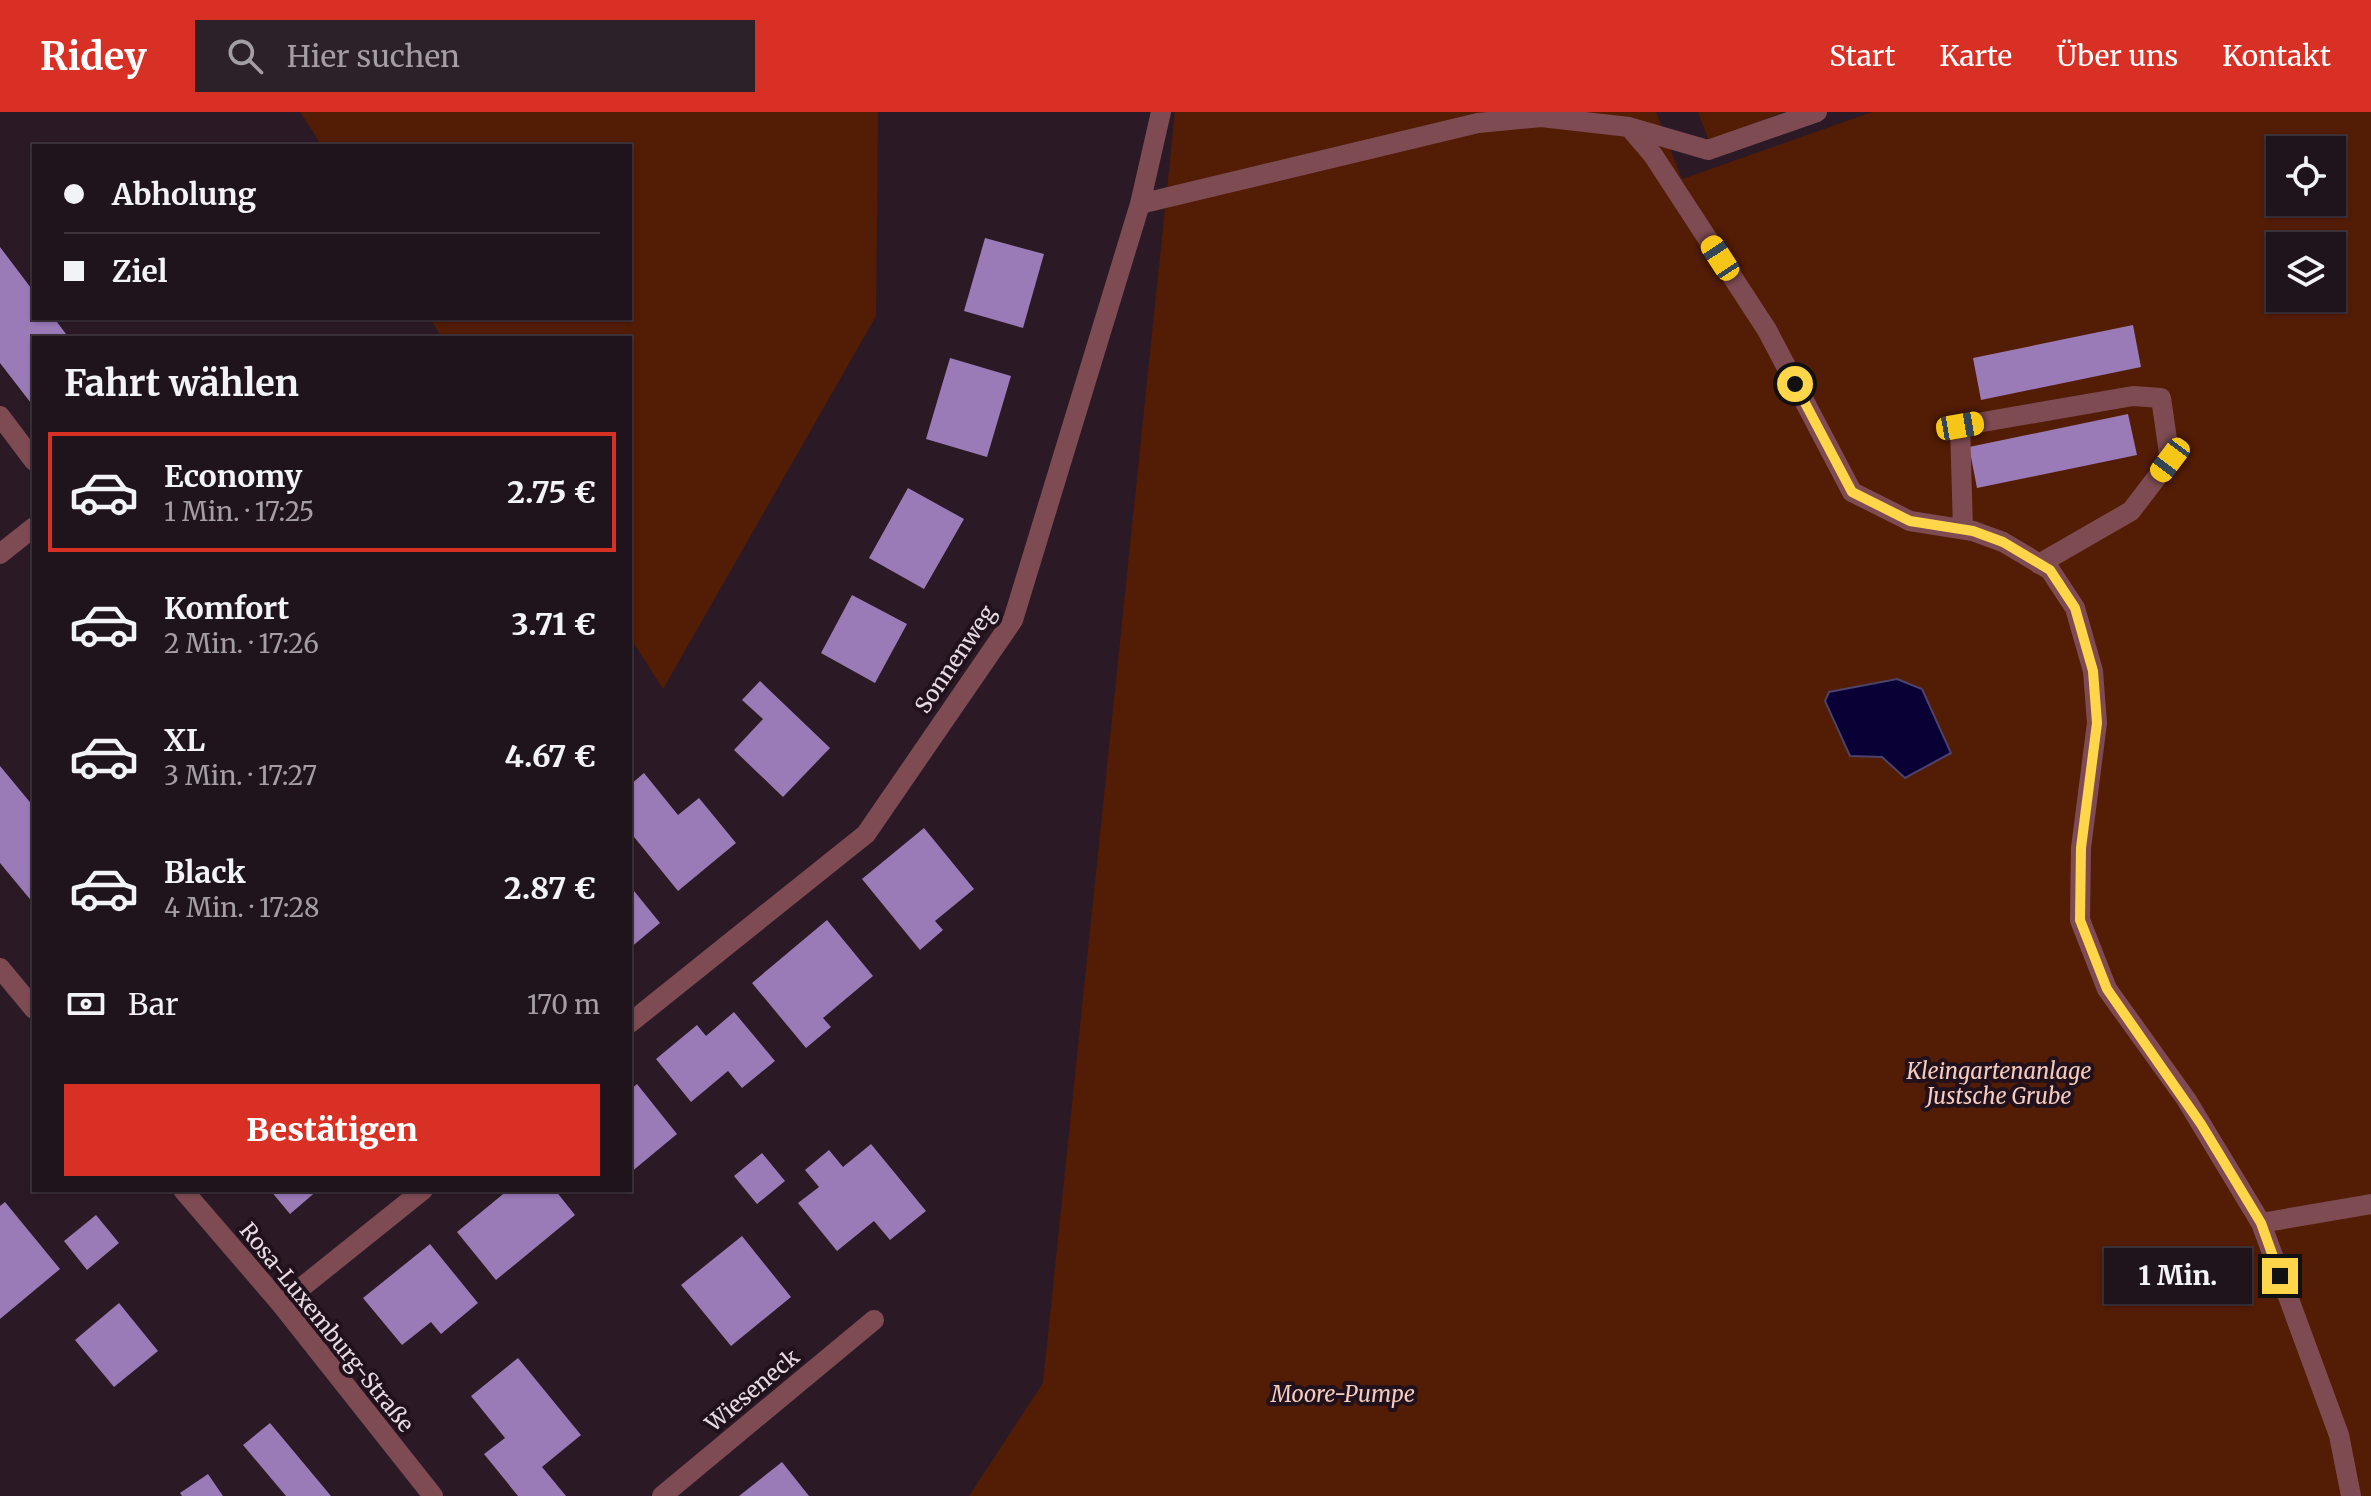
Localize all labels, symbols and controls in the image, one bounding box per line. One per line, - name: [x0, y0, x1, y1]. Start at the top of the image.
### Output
- search box: [195, 20, 755, 92]
- text: Ridey: [40, 33, 147, 80]
- icon: search: [223, 34, 267, 78]
- text: Hier suchen: [287, 37, 460, 75]
- text: Start: [1829, 38, 1895, 74]
- text: Karte: [1939, 38, 2012, 74]
- text: Über uns: [2056, 38, 2178, 74]
- text: Kontakt: [2222, 38, 2331, 74]
- map controls: [2266, 136, 2346, 312]
- button: locate: [2266, 136, 2346, 216]
- text: Abholung: [112, 175, 256, 213]
- car: [1697, 231, 1743, 285]
- button: layers: [2266, 232, 2346, 312]
- text: Ziel: [112, 252, 167, 290]
- text: Fahrt wählen: [64, 361, 299, 406]
- route start: [1777, 366, 1813, 402]
- car: [1934, 410, 1986, 442]
- car: [2146, 434, 2194, 486]
- icon: car: [68, 456, 140, 528]
- text: Economy: [164, 457, 302, 495]
- text: 2.75 €: [507, 473, 596, 511]
- text: 1 Min. · 17:25: [164, 495, 314, 528]
- icon: car: [68, 588, 140, 660]
- text: Komfort: [164, 589, 289, 627]
- street label: Sonnenweg: [909, 600, 1001, 718]
- text: 3.71 €: [512, 605, 596, 643]
- text: 2 Min. · 17:26: [164, 627, 319, 660]
- icon: car: [68, 720, 140, 792]
- text: XL: [164, 721, 205, 759]
- text: 4.67 €: [504, 737, 596, 775]
- text: 3 Min. · 17:27: [164, 759, 317, 792]
- icon: car: [68, 852, 140, 924]
- text: Black: [164, 853, 246, 891]
- text: 2.87 €: [504, 869, 596, 907]
- text: 4 Min. · 17:28: [164, 891, 319, 924]
- icon: cash: [64, 982, 108, 1026]
- text: Bar: [128, 985, 178, 1023]
- text: 170 m: [527, 988, 600, 1021]
- park label: Kleingartenanlage Justsche Grube: [1906, 1057, 2091, 1110]
- button: Bestätigen: [64, 1084, 600, 1176]
- street label: Rosa-Luxemburg-Straße: [234, 1217, 420, 1437]
- callout: 1 Min.: [2104, 1248, 2252, 1304]
- route end: [2262, 1258, 2298, 1294]
- text: 1 Min.: [2139, 1259, 2217, 1292]
- street label: Wieseneck: [699, 1343, 805, 1438]
- park label: Moore-Pumpe: [1270, 1380, 1415, 1408]

